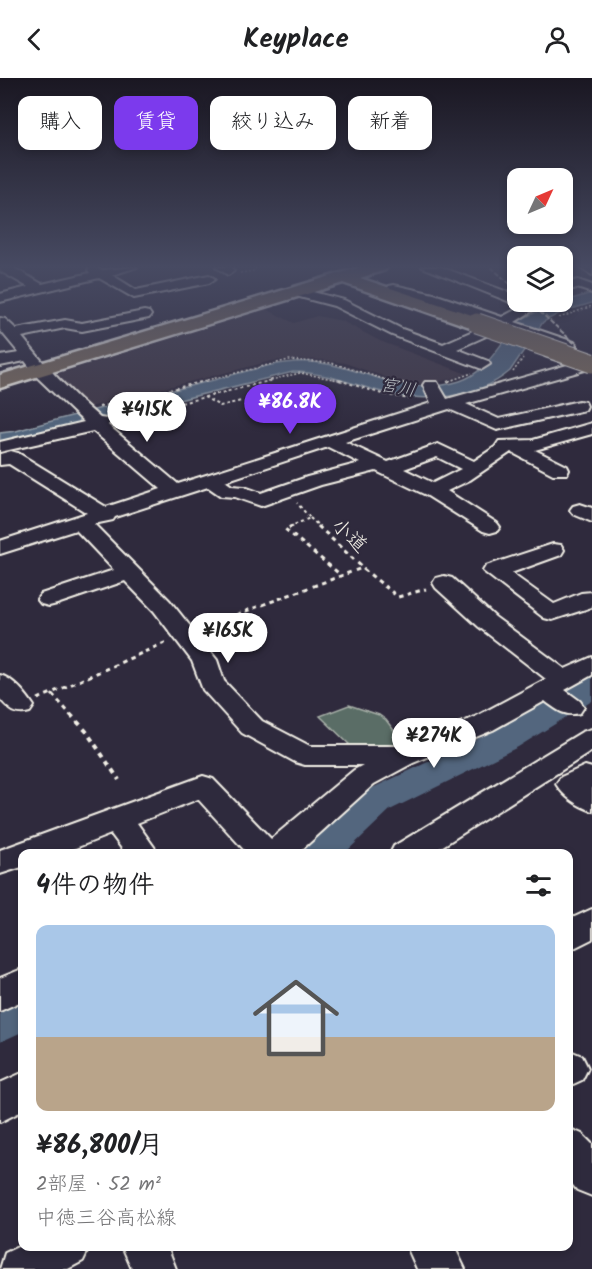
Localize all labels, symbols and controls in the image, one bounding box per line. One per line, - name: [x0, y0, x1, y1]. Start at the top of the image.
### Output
- text: Keyplace: [243, 18, 349, 61]
- icon: back: [18, 23, 51, 56]
- icon: person: [541, 23, 574, 56]
- chip: 購入: [18, 96, 102, 150]
- chip: 賃貸: [114, 96, 198, 150]
- chip: 絞り込み: [210, 96, 336, 150]
- chip: 新着: [348, 96, 432, 150]
- north arrow: [507, 168, 573, 234]
- map controls: [507, 168, 573, 312]
- button: layers: [507, 246, 573, 312]
- water label: 宮川: [377, 371, 418, 406]
- pin: ¥86.8K: [241, 384, 339, 435]
- text: ¥86.8K: [258, 387, 322, 419]
- pin: ¥415K: [105, 392, 189, 443]
- text: ¥415K: [121, 395, 173, 427]
- street label: 小道: [323, 511, 374, 562]
- pin: ¥165K: [186, 613, 270, 664]
- text: ¥165K: [202, 616, 254, 648]
- pin: ¥274K: [392, 718, 476, 769]
- text: ¥274K: [406, 721, 462, 753]
- text: 4件の物件: [36, 865, 154, 907]
- icon: filters: [522, 869, 555, 902]
- icon: home: [242, 964, 350, 1072]
- text: ¥86,800/月: [36, 1125, 164, 1167]
- text: 2部屋 · 52 m²: [36, 1169, 161, 1201]
- text: 中徳三谷高松線: [36, 1203, 176, 1235]

